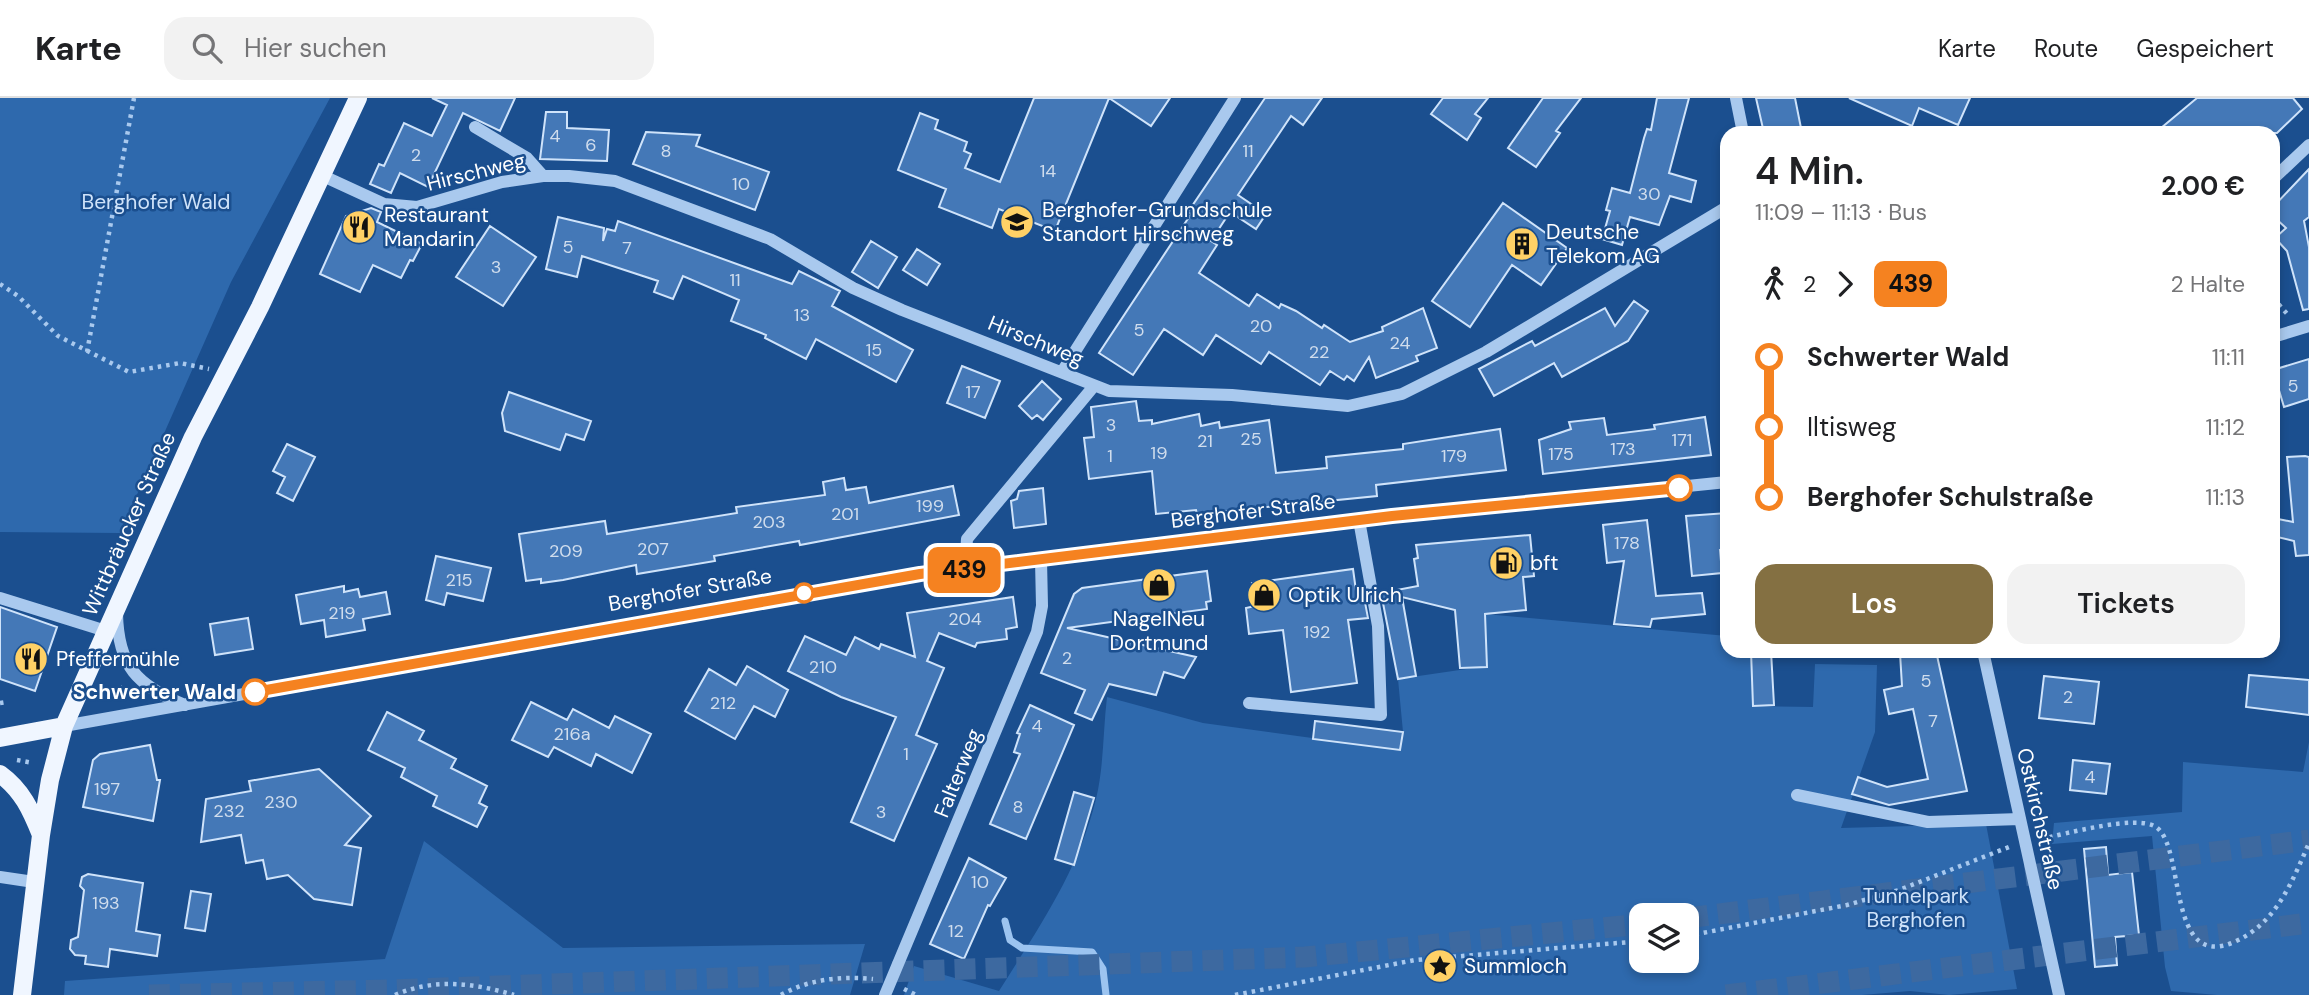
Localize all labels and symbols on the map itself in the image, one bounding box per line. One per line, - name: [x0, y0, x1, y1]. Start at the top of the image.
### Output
- house number: 4: [550, 124, 561, 148]
- house number: 6: [585, 133, 597, 157]
- house number: 8: [661, 139, 671, 163]
- house number: 11: [1242, 139, 1254, 163]
- house number: 2: [411, 143, 421, 167]
- street label: Hirschweg: [424, 146, 529, 198]
- house number: 14: [1040, 159, 1056, 183]
- house number: 10: [732, 172, 750, 196]
- house number: 30: [1638, 182, 1660, 206]
- park label: Berghofer Wald: [82, 188, 230, 216]
- place label: Berghofer-Grundschule Standort Hirschweg: [1042, 196, 1272, 248]
- place label: Restaurant Mandarin: [384, 201, 489, 253]
- school or university icon: Berghofer-Grundschule Standort Hirschweg: [998, 203, 1036, 241]
- restaurant icon: Restaurant Mandarin: [340, 208, 378, 246]
- place label: Deutsche Telekom AG: [1546, 218, 1660, 270]
- building icon: Deutsche Telekom AG: [1503, 225, 1541, 263]
- house number: 5: [563, 235, 573, 259]
- house number: 7: [622, 236, 632, 260]
- house number: 3: [491, 255, 501, 279]
- house number: 11: [729, 268, 741, 292]
- house number: 13: [794, 303, 810, 327]
- street label: Hirschweg: [984, 309, 1088, 373]
- house number: 20: [1250, 314, 1272, 338]
- house number: 5: [1134, 318, 1144, 342]
- house number: 24: [1390, 331, 1411, 355]
- house number: 15: [866, 338, 882, 362]
- house number: 22: [1309, 340, 1329, 364]
- house number: 5: [2288, 374, 2298, 398]
- house number: 17: [965, 380, 981, 404]
- house number: 3: [1106, 413, 1116, 437]
- house number: 25: [1240, 427, 1262, 451]
- street label: Wittbräucker Straße: [76, 428, 182, 620]
- house number: 171: [1672, 428, 1692, 452]
- house number: 21: [1197, 429, 1213, 453]
- house number: 173: [1610, 437, 1636, 461]
- house number: 19: [1151, 441, 1167, 465]
- house number: 175: [1548, 442, 1574, 466]
- house number: 1: [1107, 444, 1113, 468]
- house number: 179: [1441, 444, 1467, 468]
- unlabelled marker: [1666, 475, 1692, 501]
- street label: Berghofer Straße: [1169, 487, 1337, 535]
- house number: 199: [916, 494, 944, 518]
- house number: 201: [831, 502, 859, 526]
- house number: 203: [752, 510, 786, 534]
- house number: 178: [1614, 531, 1640, 555]
- house number: 207: [637, 537, 669, 561]
- house number: 209: [549, 539, 583, 563]
- fuel station icon: bft: [1487, 544, 1525, 582]
- line badge: 439: [924, 547, 1004, 593]
- place label: bft: [1530, 549, 1559, 577]
- street label: Berghofer Straße: [606, 562, 774, 618]
- shop icon: NagelNeu Dortmund: [1140, 566, 1178, 604]
- house number: 215: [446, 568, 472, 592]
- shop icon: Optik Ulrich: [1245, 576, 1283, 614]
- place label: Optik Ulrich: [1288, 581, 1402, 609]
- unlabelled marker: [794, 583, 814, 603]
- house number: 219: [328, 601, 356, 625]
- place label: NagelNeu Dortmund: [1110, 605, 1208, 657]
- house number: 204: [948, 607, 982, 631]
- house number: 192: [1304, 620, 1330, 644]
- restaurant icon: Pfeffermühle: [12, 640, 50, 678]
- place label: Pfeffermühle: [56, 645, 180, 673]
- house number: 2: [1062, 646, 1072, 670]
- house number: 210: [809, 655, 837, 679]
- house number: 5: [1921, 669, 1931, 693]
- place label: Schwerter Wald: [73, 678, 236, 706]
- marker: Schwerter Wald: [242, 679, 268, 705]
- house number: 2: [2063, 685, 2073, 709]
- house number: 212: [710, 691, 736, 715]
- house number: 7: [1928, 709, 1938, 733]
- house number: 4: [1032, 714, 1043, 738]
- house number: 216a: [553, 722, 591, 746]
- street label: Falterweg: [928, 724, 989, 822]
- house number: 1: [903, 742, 909, 766]
- street label: Ostkirchstraße: [2010, 745, 2070, 893]
- house number: 4: [2085, 765, 2096, 789]
- house number: 197: [94, 777, 120, 801]
- house number: 230: [264, 790, 298, 814]
- house number: 8: [1013, 795, 1023, 819]
- house number: 232: [213, 799, 245, 823]
- house number: 3: [876, 800, 886, 824]
- house number: 10: [971, 870, 989, 894]
- park label: Tunnelpark Berghofen: [1863, 882, 1970, 934]
- house number: 193: [92, 891, 120, 915]
- house number: 12: [948, 919, 964, 943]
- place icon: Summloch: [1421, 947, 1459, 985]
- place label: Summloch: [1464, 952, 1567, 980]

